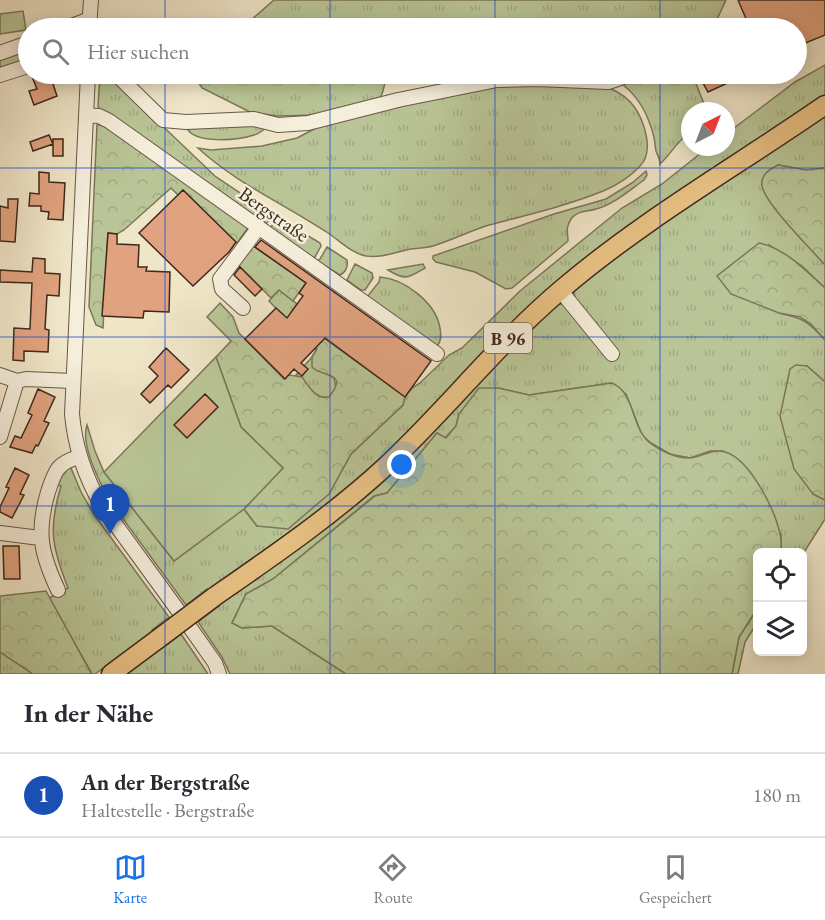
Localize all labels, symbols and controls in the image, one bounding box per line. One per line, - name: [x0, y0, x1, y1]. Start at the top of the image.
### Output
- search box: [18, 18, 807, 84]
- icon: search: [39, 35, 72, 68]
- text: Hier suchen: [87, 37, 190, 66]
- north arrow: [681, 102, 735, 156]
- street label: Bergstraße: [234, 180, 314, 248]
- road number: B 96: [484, 323, 532, 353]
- your location: [387, 450, 416, 479]
- pin: 1: [90, 484, 130, 534]
- map controls: [753, 548, 807, 656]
- button: locate: [753, 548, 807, 602]
- button: layers: [753, 602, 807, 656]
- text: In der Nähe: [24, 696, 153, 730]
- text: An der Bergstraße: [81, 768, 250, 797]
- text: 1: [38, 782, 49, 808]
- text: 180 m: [753, 782, 801, 808]
- text: Haltestelle · Bergstraße: [81, 797, 254, 823]
- tab: Karte: [113, 851, 147, 908]
- tab: Route: [373, 851, 413, 908]
- tab: Gespeichert: [639, 851, 712, 908]

